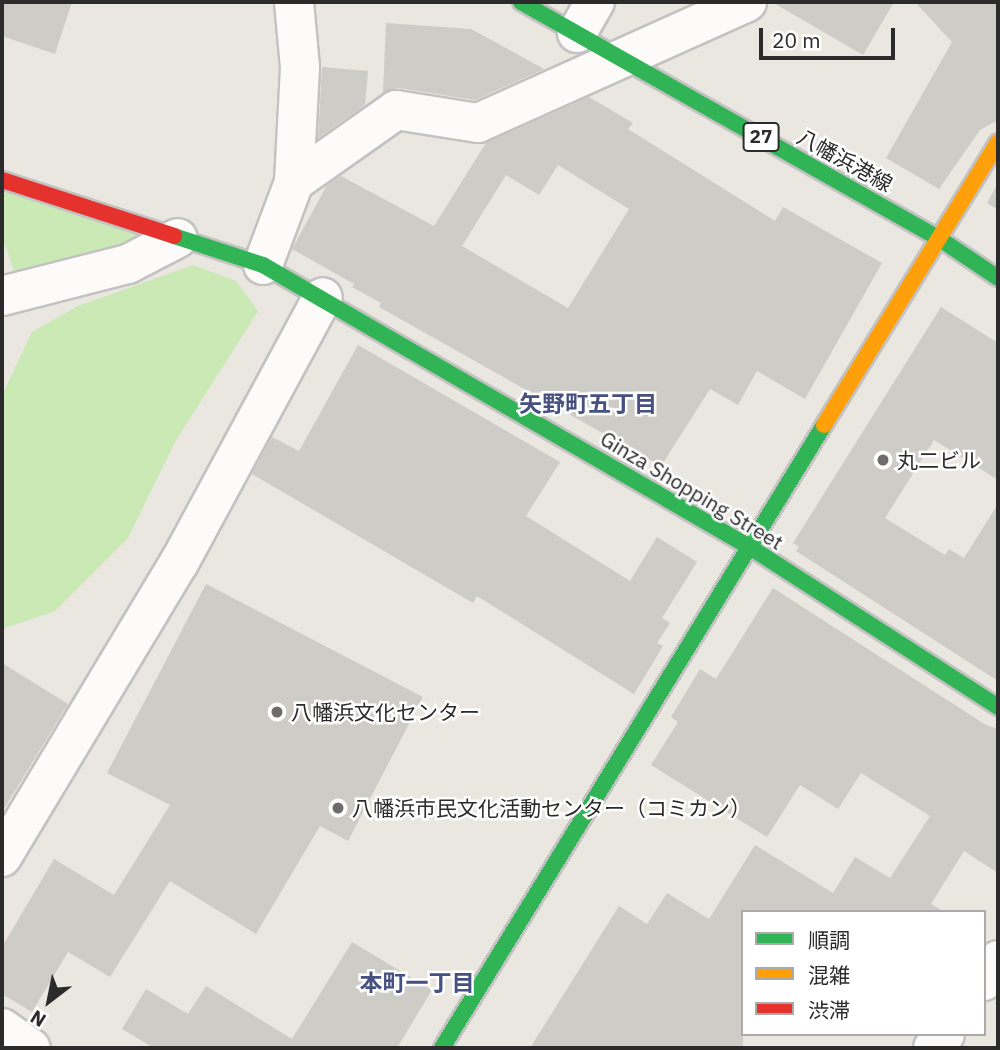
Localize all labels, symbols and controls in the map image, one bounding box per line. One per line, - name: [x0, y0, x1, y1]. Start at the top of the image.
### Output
- scale bar: [762, 14, 898, 58]
- text: 20 m: [772, 26, 821, 54]
- road number: 27: [742, 122, 780, 153]
- street label: 八幡浜港線: [793, 124, 897, 196]
- district label: 矢野町五丁目: [519, 389, 657, 417]
- street label: Ginza Shopping Street: [596, 425, 788, 555]
- place label: 丸二ビル: [897, 447, 981, 473]
- marker: 丸二ビル: [875, 452, 891, 468]
- place label: 八幡浜文化センター: [291, 699, 480, 725]
- marker: 八幡浜文化センター: [269, 704, 285, 720]
- place label: 八幡浜市民文化活動センター（コミカン）: [352, 795, 751, 821]
- marker: 八幡浜市民文化活動センター（コミカン）: [330, 800, 346, 816]
- legend: [741, 910, 986, 1036]
- text: 順調: [808, 926, 850, 954]
- text: 混雑: [808, 961, 850, 989]
- north arrow: [14, 966, 84, 1036]
- district label: 本町一丁目: [360, 968, 474, 996]
- text: 渋滞: [808, 996, 850, 1024]
- text: N: [26, 1005, 50, 1033]

